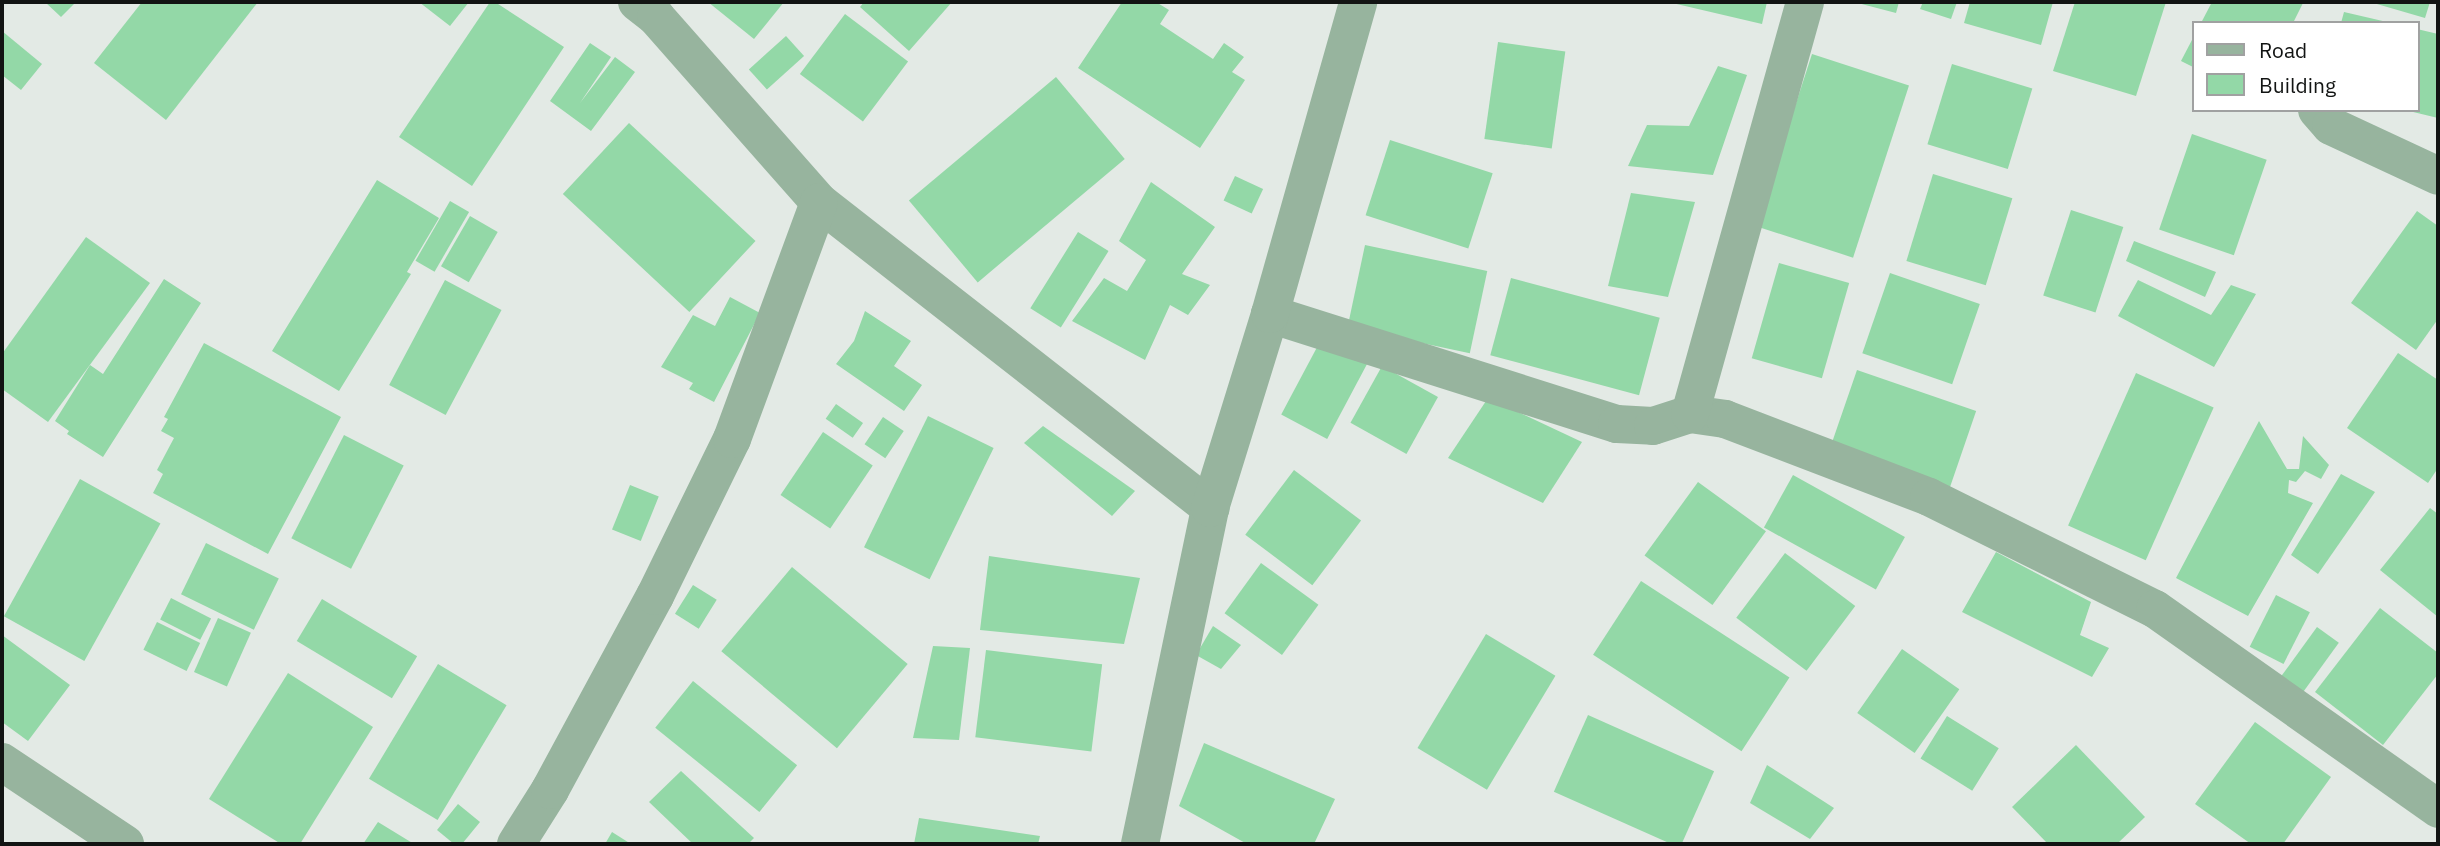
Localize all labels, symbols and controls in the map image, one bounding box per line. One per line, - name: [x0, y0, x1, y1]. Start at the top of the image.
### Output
- legend: [2192, 21, 2419, 112]
- text: Road: [2259, 36, 2307, 64]
- text: Building: [2259, 71, 2336, 99]

